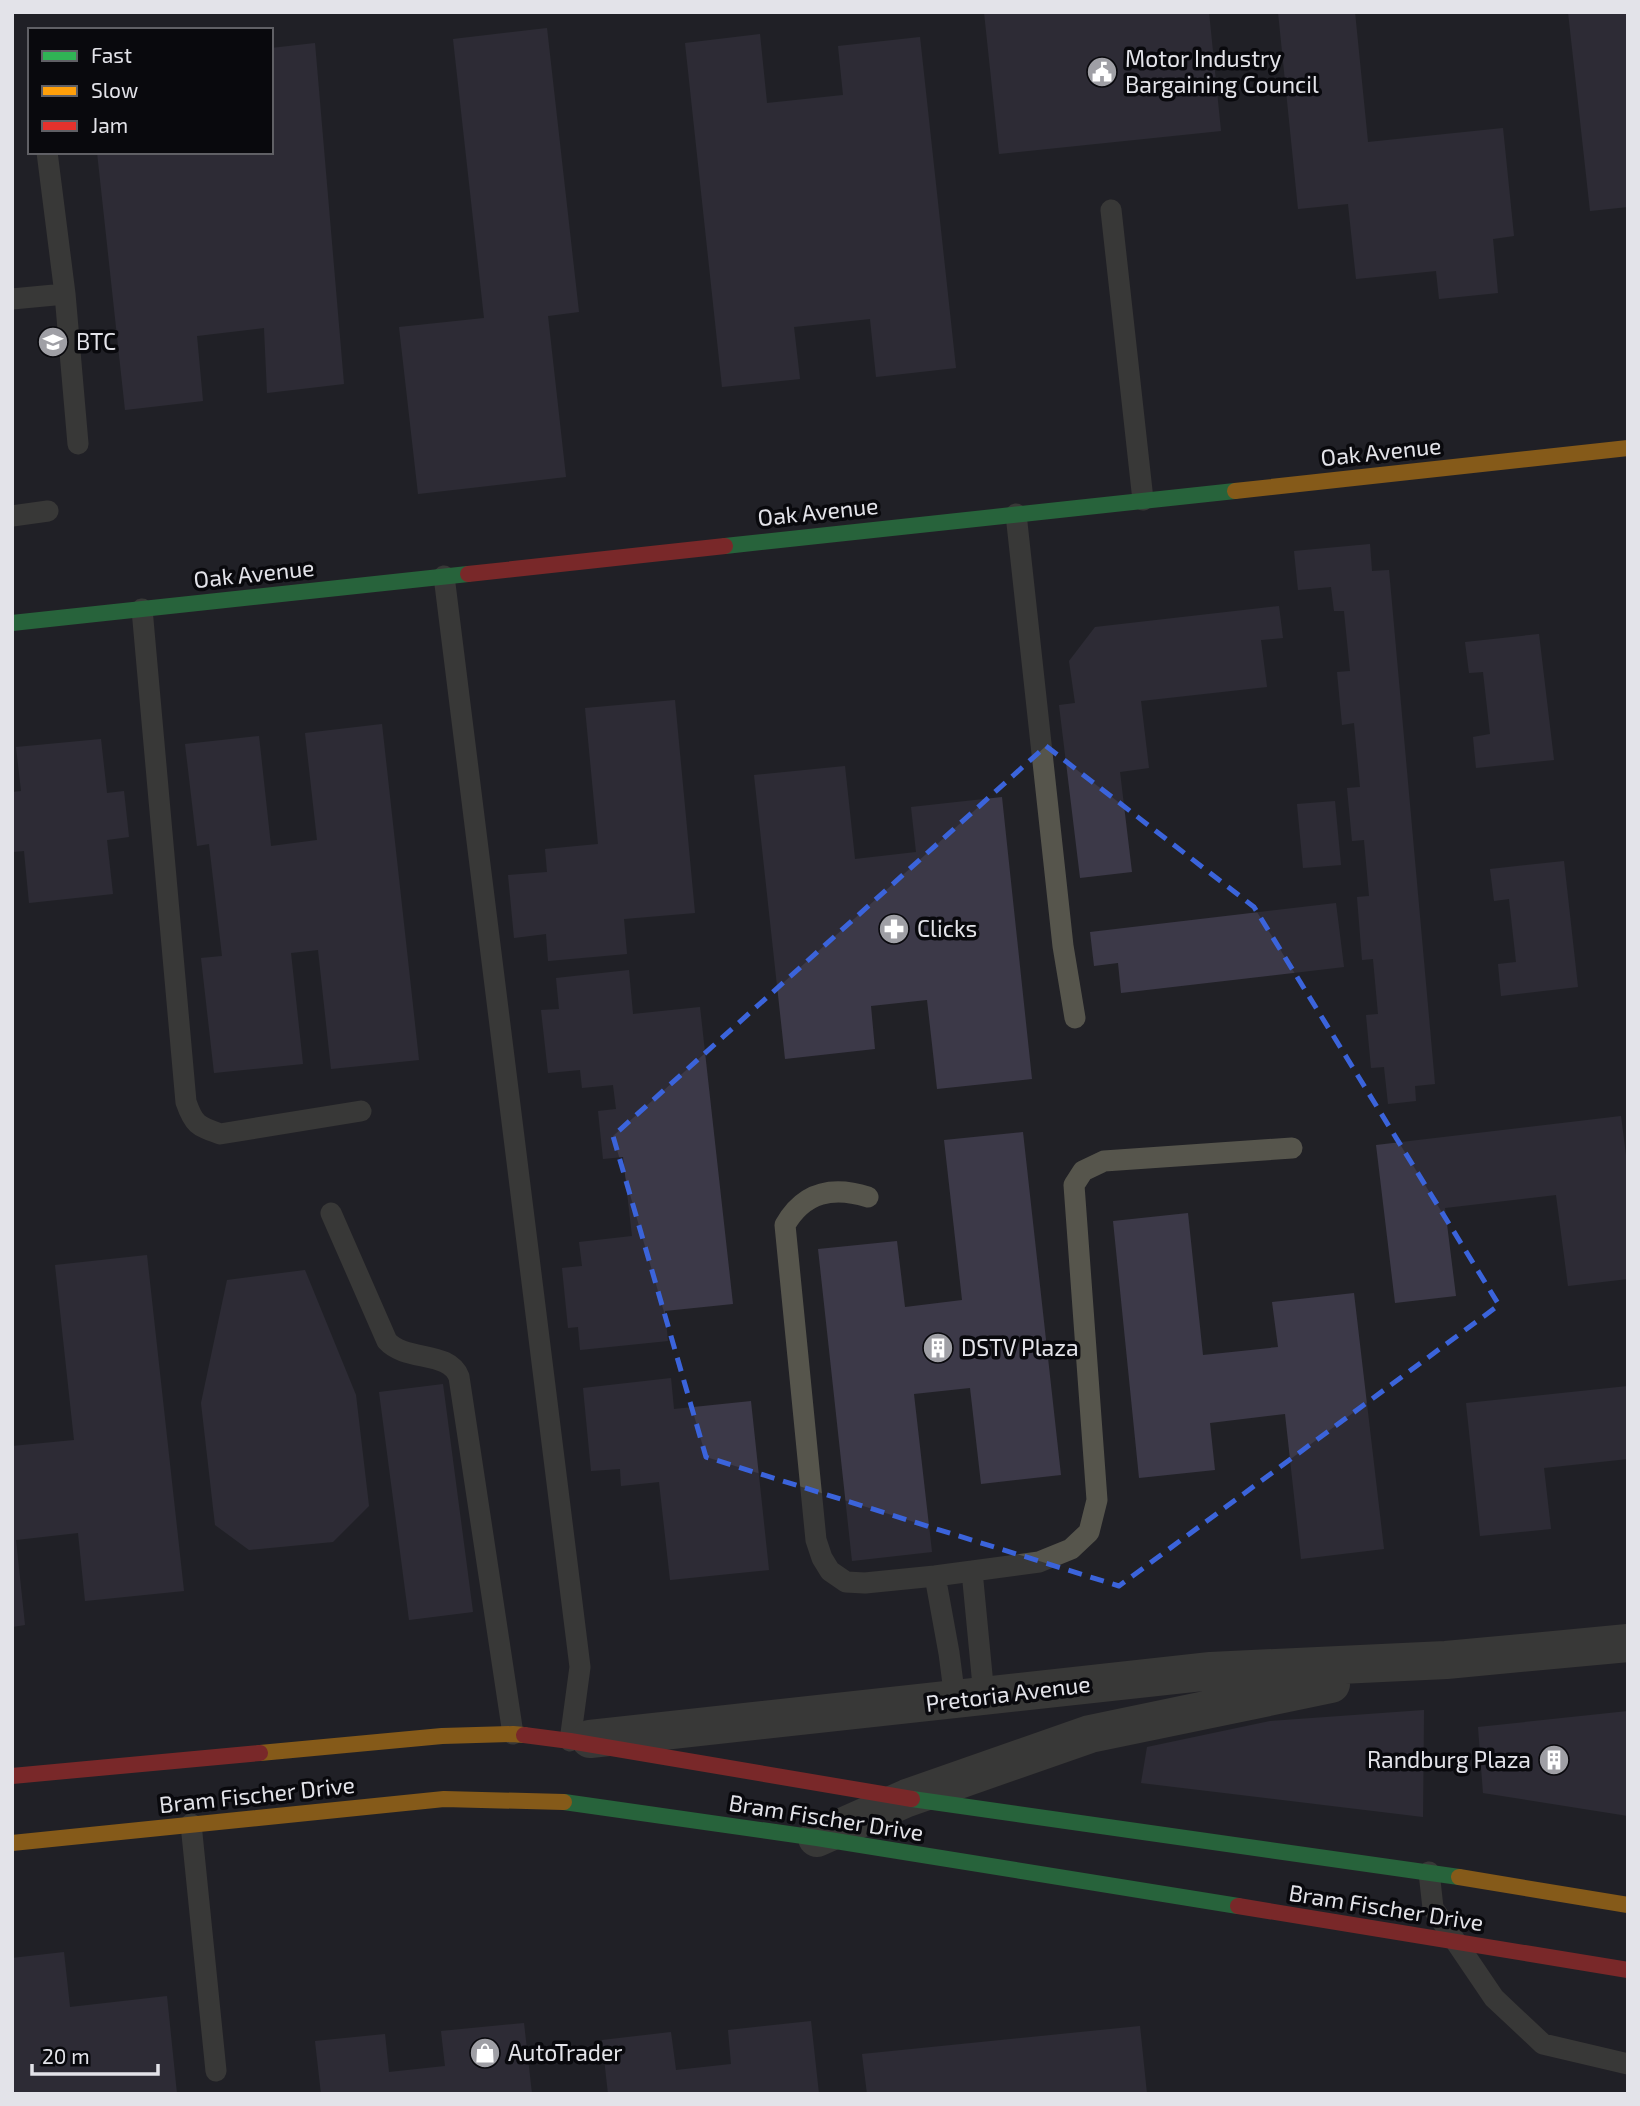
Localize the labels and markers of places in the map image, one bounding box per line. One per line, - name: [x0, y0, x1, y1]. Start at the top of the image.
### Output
- place label: Motor Industry Bargaining Council: [1125, 44, 1319, 98]
- public building icon: Motor Industry Bargaining Council: [1085, 55, 1119, 89]
- school or university icon: BTC: [36, 325, 70, 359]
- place label: BTC: [76, 327, 116, 355]
- pharmacy icon: Clicks: [877, 912, 911, 946]
- place label: Clicks: [917, 914, 977, 942]
- building icon: DSTV Plaza: [921, 1331, 955, 1365]
- place label: DSTV Plaza: [961, 1333, 1079, 1361]
- building icon: Randburg Plaza: [1537, 1743, 1571, 1777]
- place label: Randburg Plaza: [1367, 1745, 1531, 1773]
- shop icon: AutoTrader: [468, 2036, 502, 2070]
- place label: AutoTrader: [508, 2038, 623, 2066]

